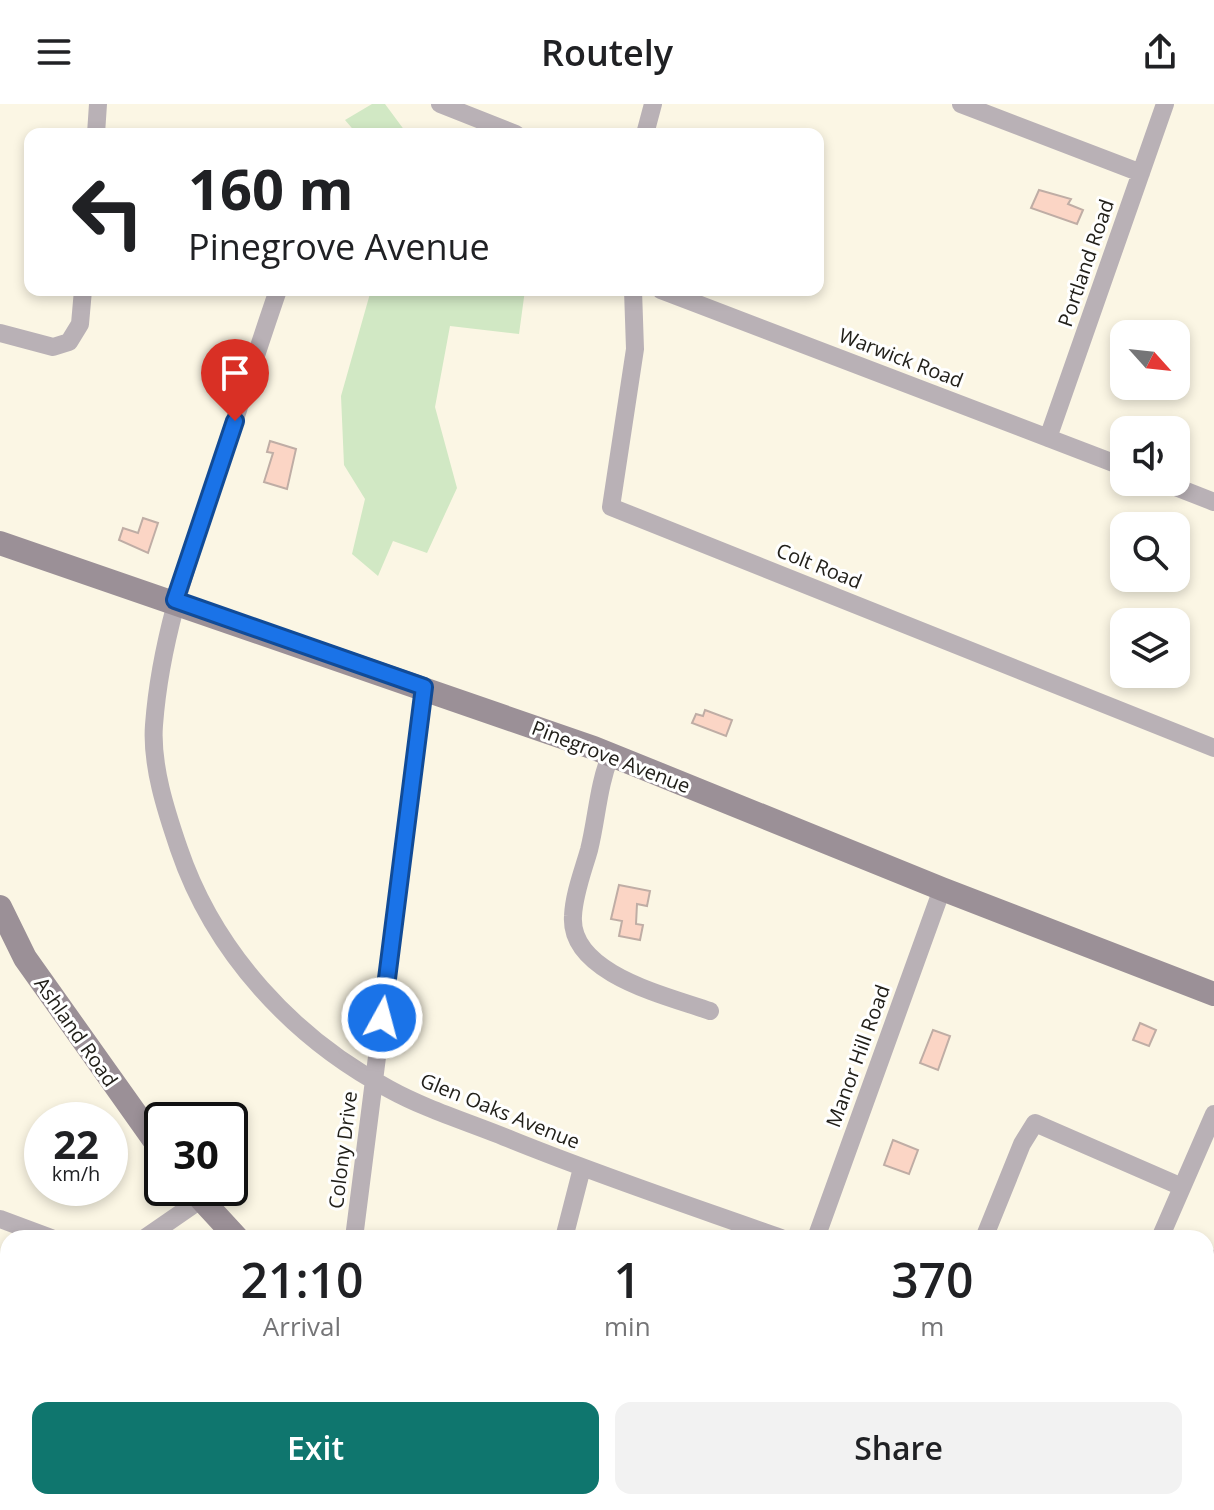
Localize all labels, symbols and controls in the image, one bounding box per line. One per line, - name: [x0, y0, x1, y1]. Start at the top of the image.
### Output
- text: Routely: [541, 28, 673, 77]
- icon: menu: [32, 30, 76, 74]
- icon: share: [1138, 30, 1182, 74]
- text: 160 m: [188, 150, 354, 226]
- icon: left: [56, 160, 160, 264]
- street label: Portland Road: [1051, 196, 1120, 330]
- text: Pinegrove Avenue: [188, 222, 490, 271]
- north arrow: [1110, 320, 1190, 400]
- map controls: [1110, 320, 1190, 688]
- street label: Warwick Road: [835, 321, 967, 394]
- pin: [201, 339, 269, 421]
- icon: arrive: [213, 351, 257, 395]
- button: sound: [1110, 416, 1190, 496]
- button: search: [1110, 512, 1190, 592]
- street label: Colt Road: [773, 536, 866, 595]
- button: layers: [1110, 608, 1190, 688]
- street label: Pinegrove Avenue: [528, 714, 694, 799]
- street label: Ashland Road: [29, 972, 124, 1092]
- position arrow: [340, 976, 424, 1060]
- street label: Manor Hill Road: [819, 981, 896, 1131]
- street label: Glen Oaks Avenue: [416, 1066, 584, 1155]
- street label: Colony Drive: [322, 1090, 363, 1210]
- speed limit sign: 30: [144, 1102, 248, 1206]
- text: 22: [53, 1116, 99, 1171]
- text: km/h: [52, 1160, 100, 1187]
- text: 21:10: [241, 1247, 363, 1312]
- text: 1: [614, 1247, 641, 1312]
- text: 370: [891, 1247, 973, 1312]
- text: Arrival: [263, 1308, 341, 1344]
- text: min: [604, 1308, 651, 1344]
- text: m: [920, 1308, 944, 1344]
- button: Exit: [32, 1402, 599, 1494]
- button: Share: [615, 1402, 1182, 1494]

